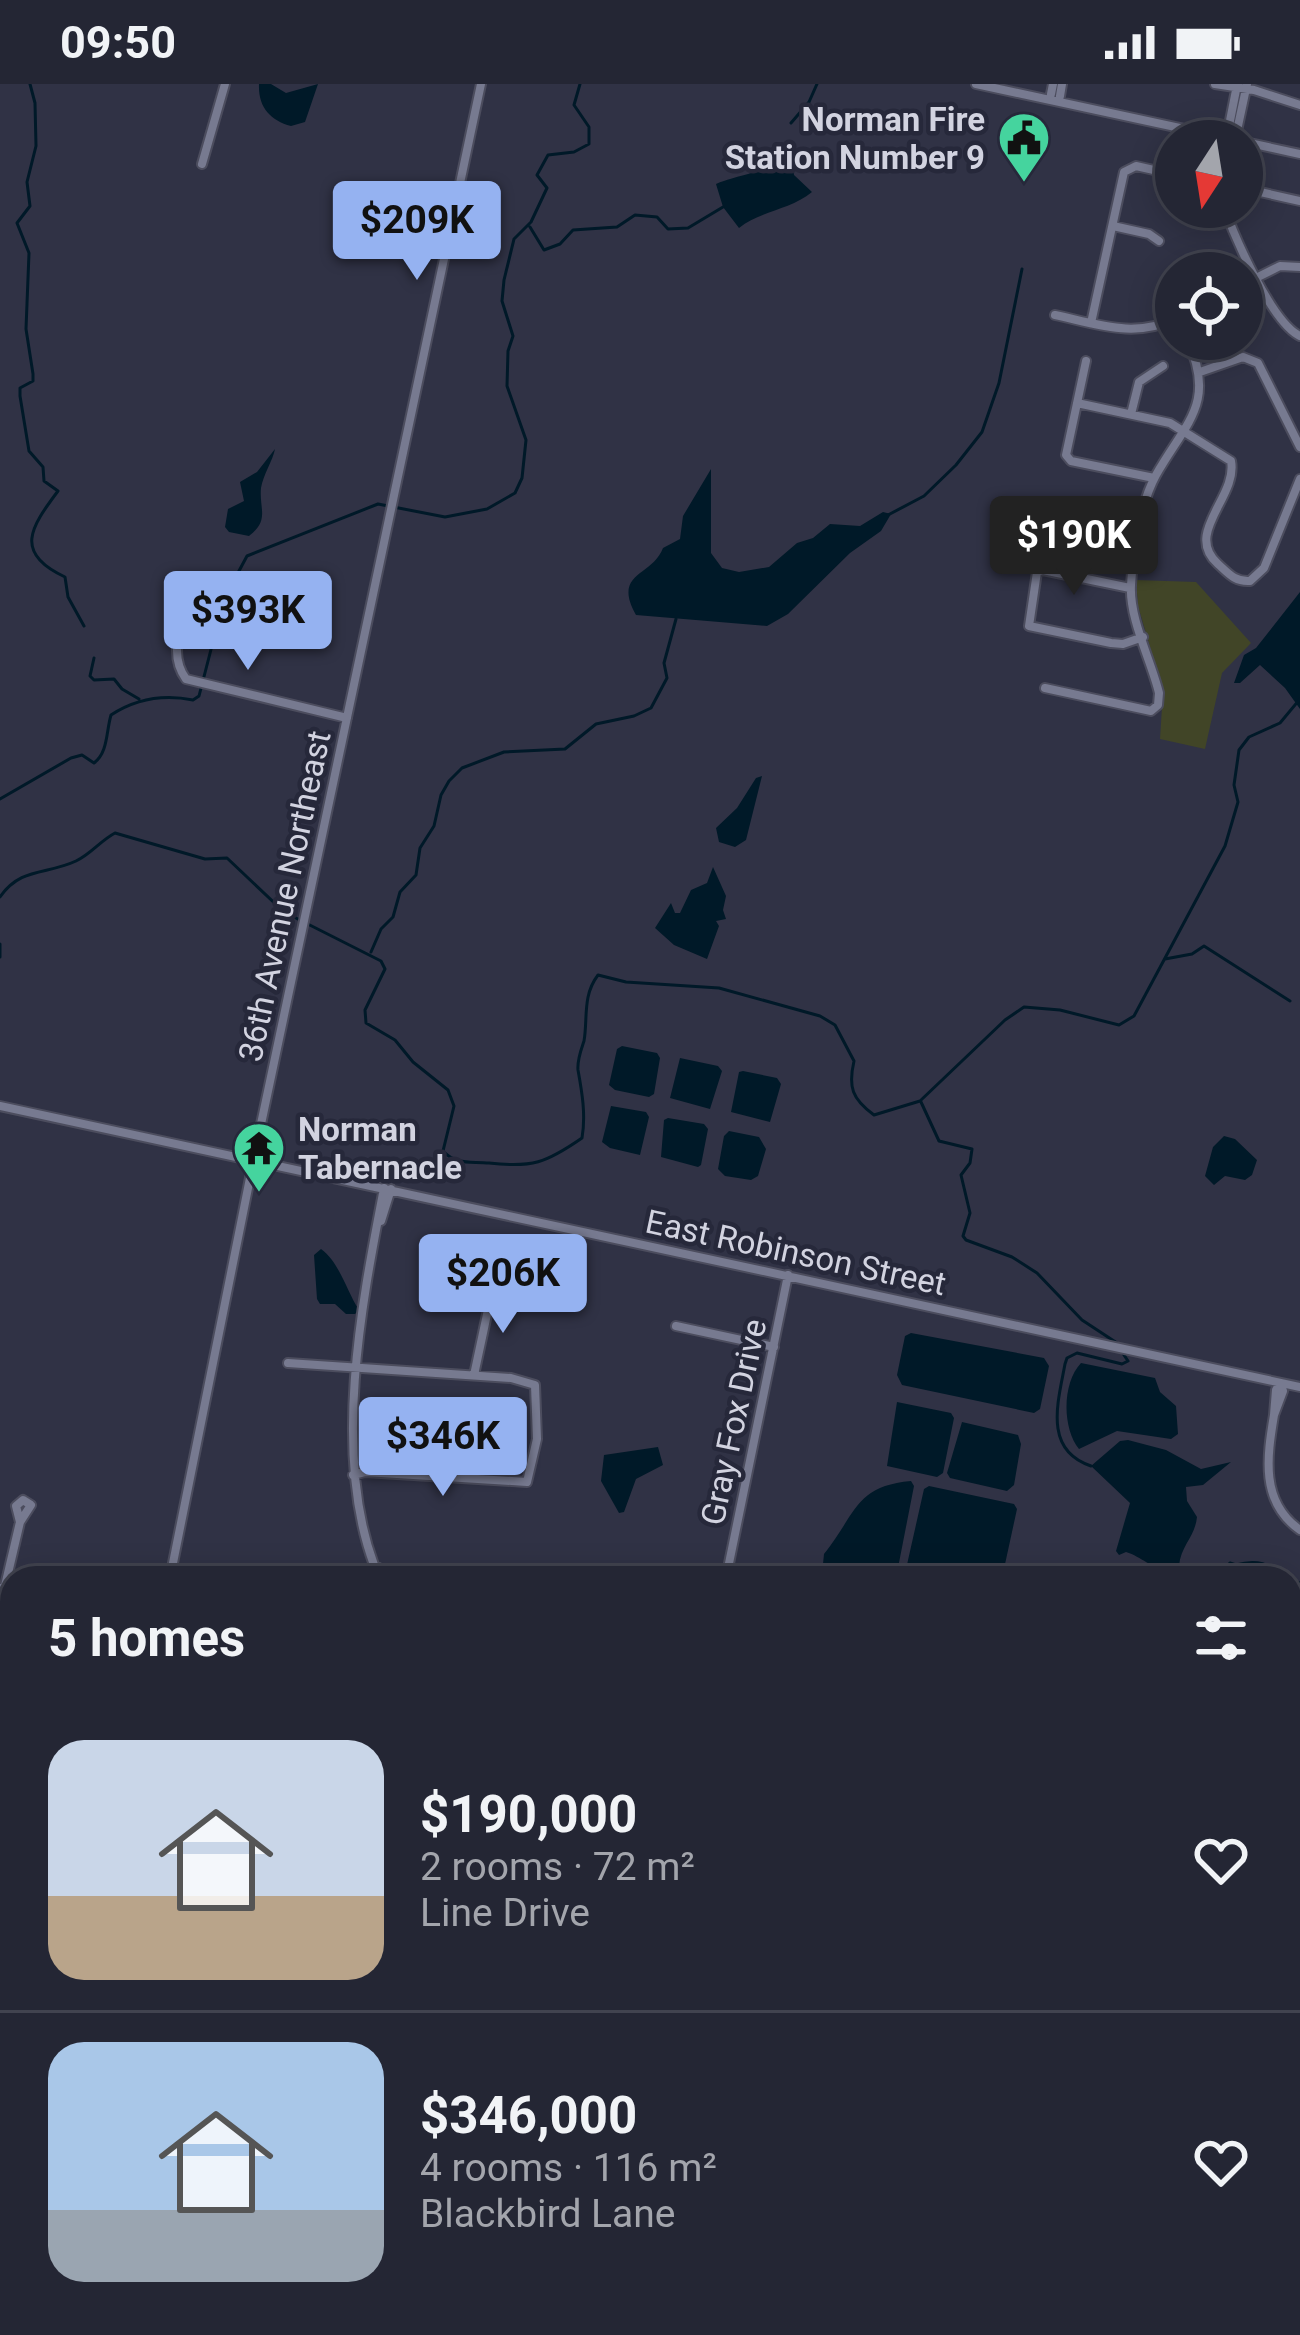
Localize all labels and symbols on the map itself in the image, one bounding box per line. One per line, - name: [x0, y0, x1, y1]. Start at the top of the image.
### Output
- place label: Norman Fire Station Number 9: [725, 100, 985, 177]
- public building icon: Norman Fire Station Number 9: [996, 110, 1052, 184]
- north arrow: [1155, 120, 1263, 228]
- pin: $209K: [333, 181, 501, 283]
- pin: $190K: [990, 496, 1158, 598]
- pin: $393K: [164, 571, 332, 673]
- street label: 36th Avenue Northeast: [230, 727, 339, 1065]
- place label: Norman Tabernacle: [298, 1110, 462, 1187]
- temple icon: Norman Tabernacle: [231, 1120, 287, 1194]
- street label: East Robinson Street: [642, 1202, 950, 1303]
- pin: $206K: [419, 1234, 587, 1336]
- street label: Gray Fox Drive: [693, 1316, 774, 1529]
- pin: $346K: [359, 1397, 527, 1499]

